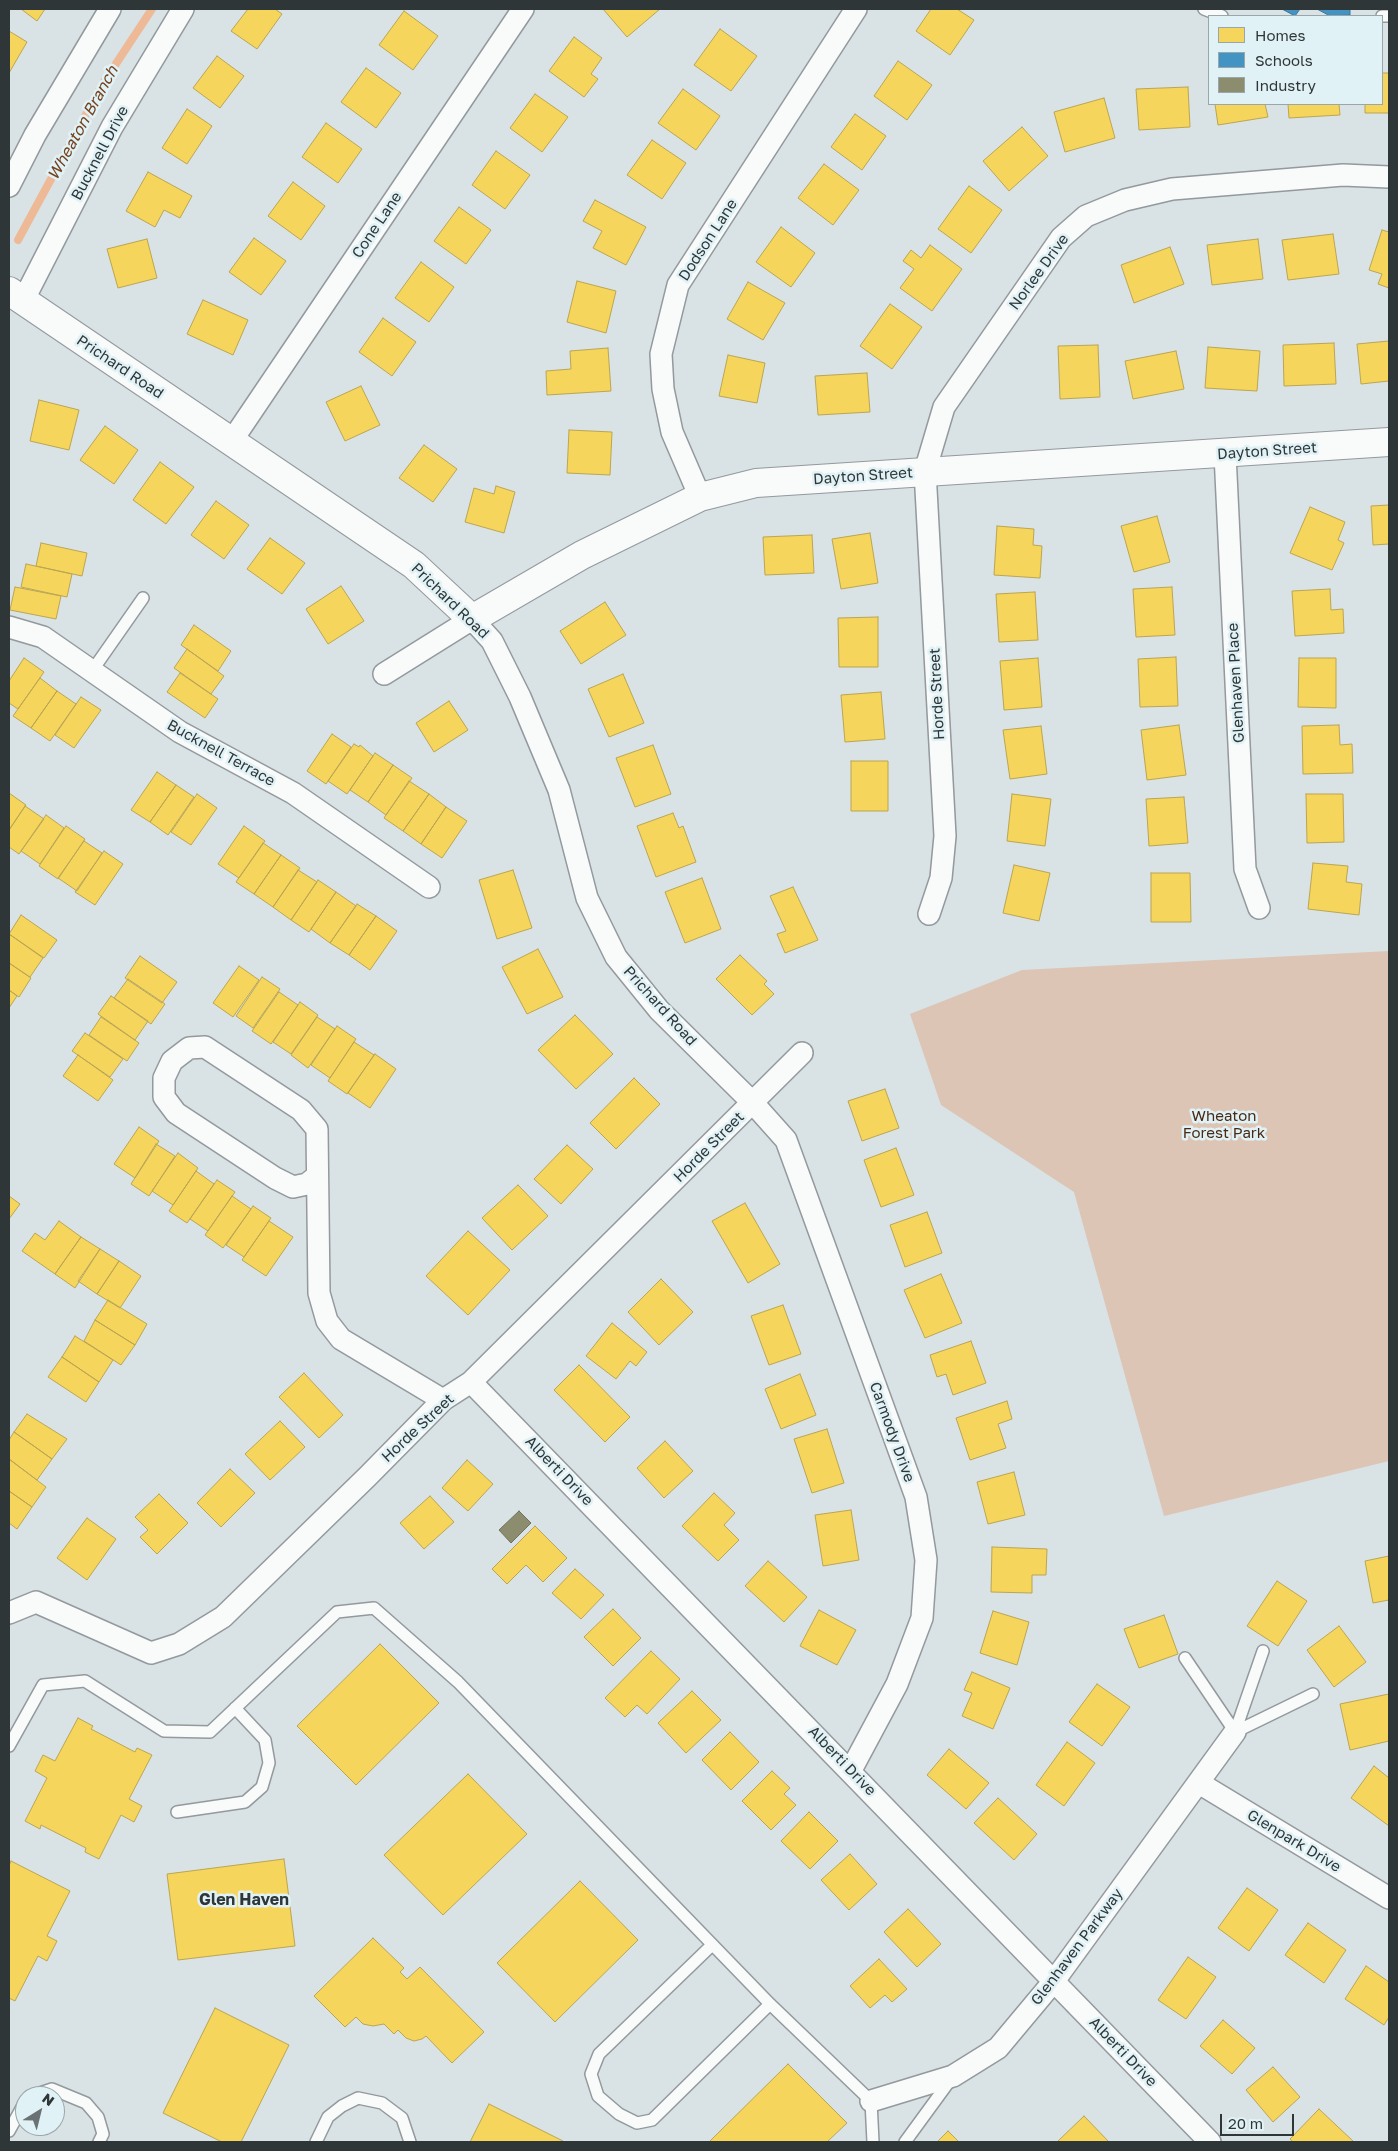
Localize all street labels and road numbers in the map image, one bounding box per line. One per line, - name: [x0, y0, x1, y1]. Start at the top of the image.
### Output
- street label: Bucknell Drive: [68, 103, 132, 203]
- street label: Cone Lane: [348, 188, 406, 262]
- street label: Dodson Lane: [675, 196, 741, 284]
- street label: Norlee Drive: [1005, 231, 1073, 313]
- street label: Prichard Road: [73, 331, 167, 403]
- street label: Dayton Street: [1217, 439, 1317, 463]
- street label: Dayton Street: [813, 464, 913, 488]
- street label: Prichard Road: [407, 559, 493, 643]
- street label: Glenhaven Place: [1224, 622, 1248, 744]
- street label: Horde Street: [926, 648, 948, 740]
- street label: Bucknell Terrace: [164, 716, 278, 790]
- street label: Prichard Road: [620, 962, 700, 1050]
- street label: Horde Street: [670, 1108, 748, 1186]
- street label: Carmody Drive: [866, 1379, 918, 1485]
- street label: Horde Street: [378, 1390, 458, 1466]
- street label: Alberti Drive: [521, 1433, 597, 1509]
- street label: Alberti Drive: [804, 1723, 880, 1799]
- street label: Glenpark Drive: [1244, 1806, 1344, 1876]
- street label: Glenhaven Parkway: [1027, 1885, 1127, 2009]
- street label: Alberti Drive: [1085, 2014, 1161, 2090]

